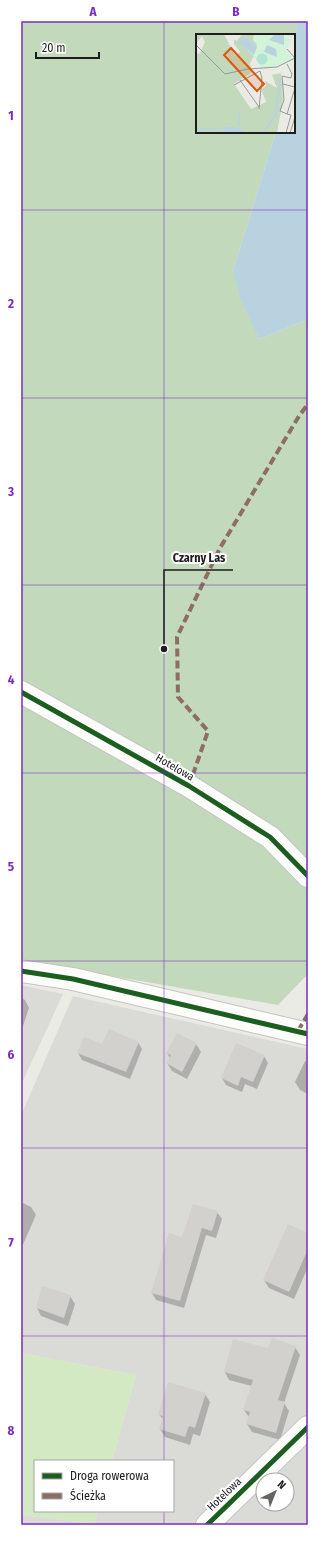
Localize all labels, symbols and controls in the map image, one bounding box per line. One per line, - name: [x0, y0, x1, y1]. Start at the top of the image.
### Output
- text: A: [88, 4, 97, 19]
- text: B: [232, 4, 240, 19]
- scale bar: [36, 34, 99, 60]
- inset map: [196, 34, 295, 133]
- text: 20 m: [42, 41, 66, 55]
- text: 1: [8, 108, 14, 123]
- text: 2: [7, 296, 14, 311]
- text: 3: [7, 484, 14, 499]
- callout: Czarny Las: [164, 546, 233, 570]
- text: Czarny Las: [173, 551, 226, 565]
- text: 4: [8, 672, 15, 687]
- street label: Hotelowa: [153, 751, 196, 784]
- text: 5: [8, 859, 14, 874]
- text: 6: [8, 1047, 15, 1062]
- text: 7: [8, 1235, 14, 1250]
- text: 8: [8, 1423, 15, 1438]
- legend: [34, 1460, 174, 1512]
- text: Droga rowerowa: [70, 1469, 149, 1483]
- north arrow: [255, 1472, 295, 1512]
- street label: Hotelowa: [205, 1475, 244, 1514]
- text: N: [275, 1478, 288, 1492]
- text: Ścieżka: [70, 1488, 106, 1503]

